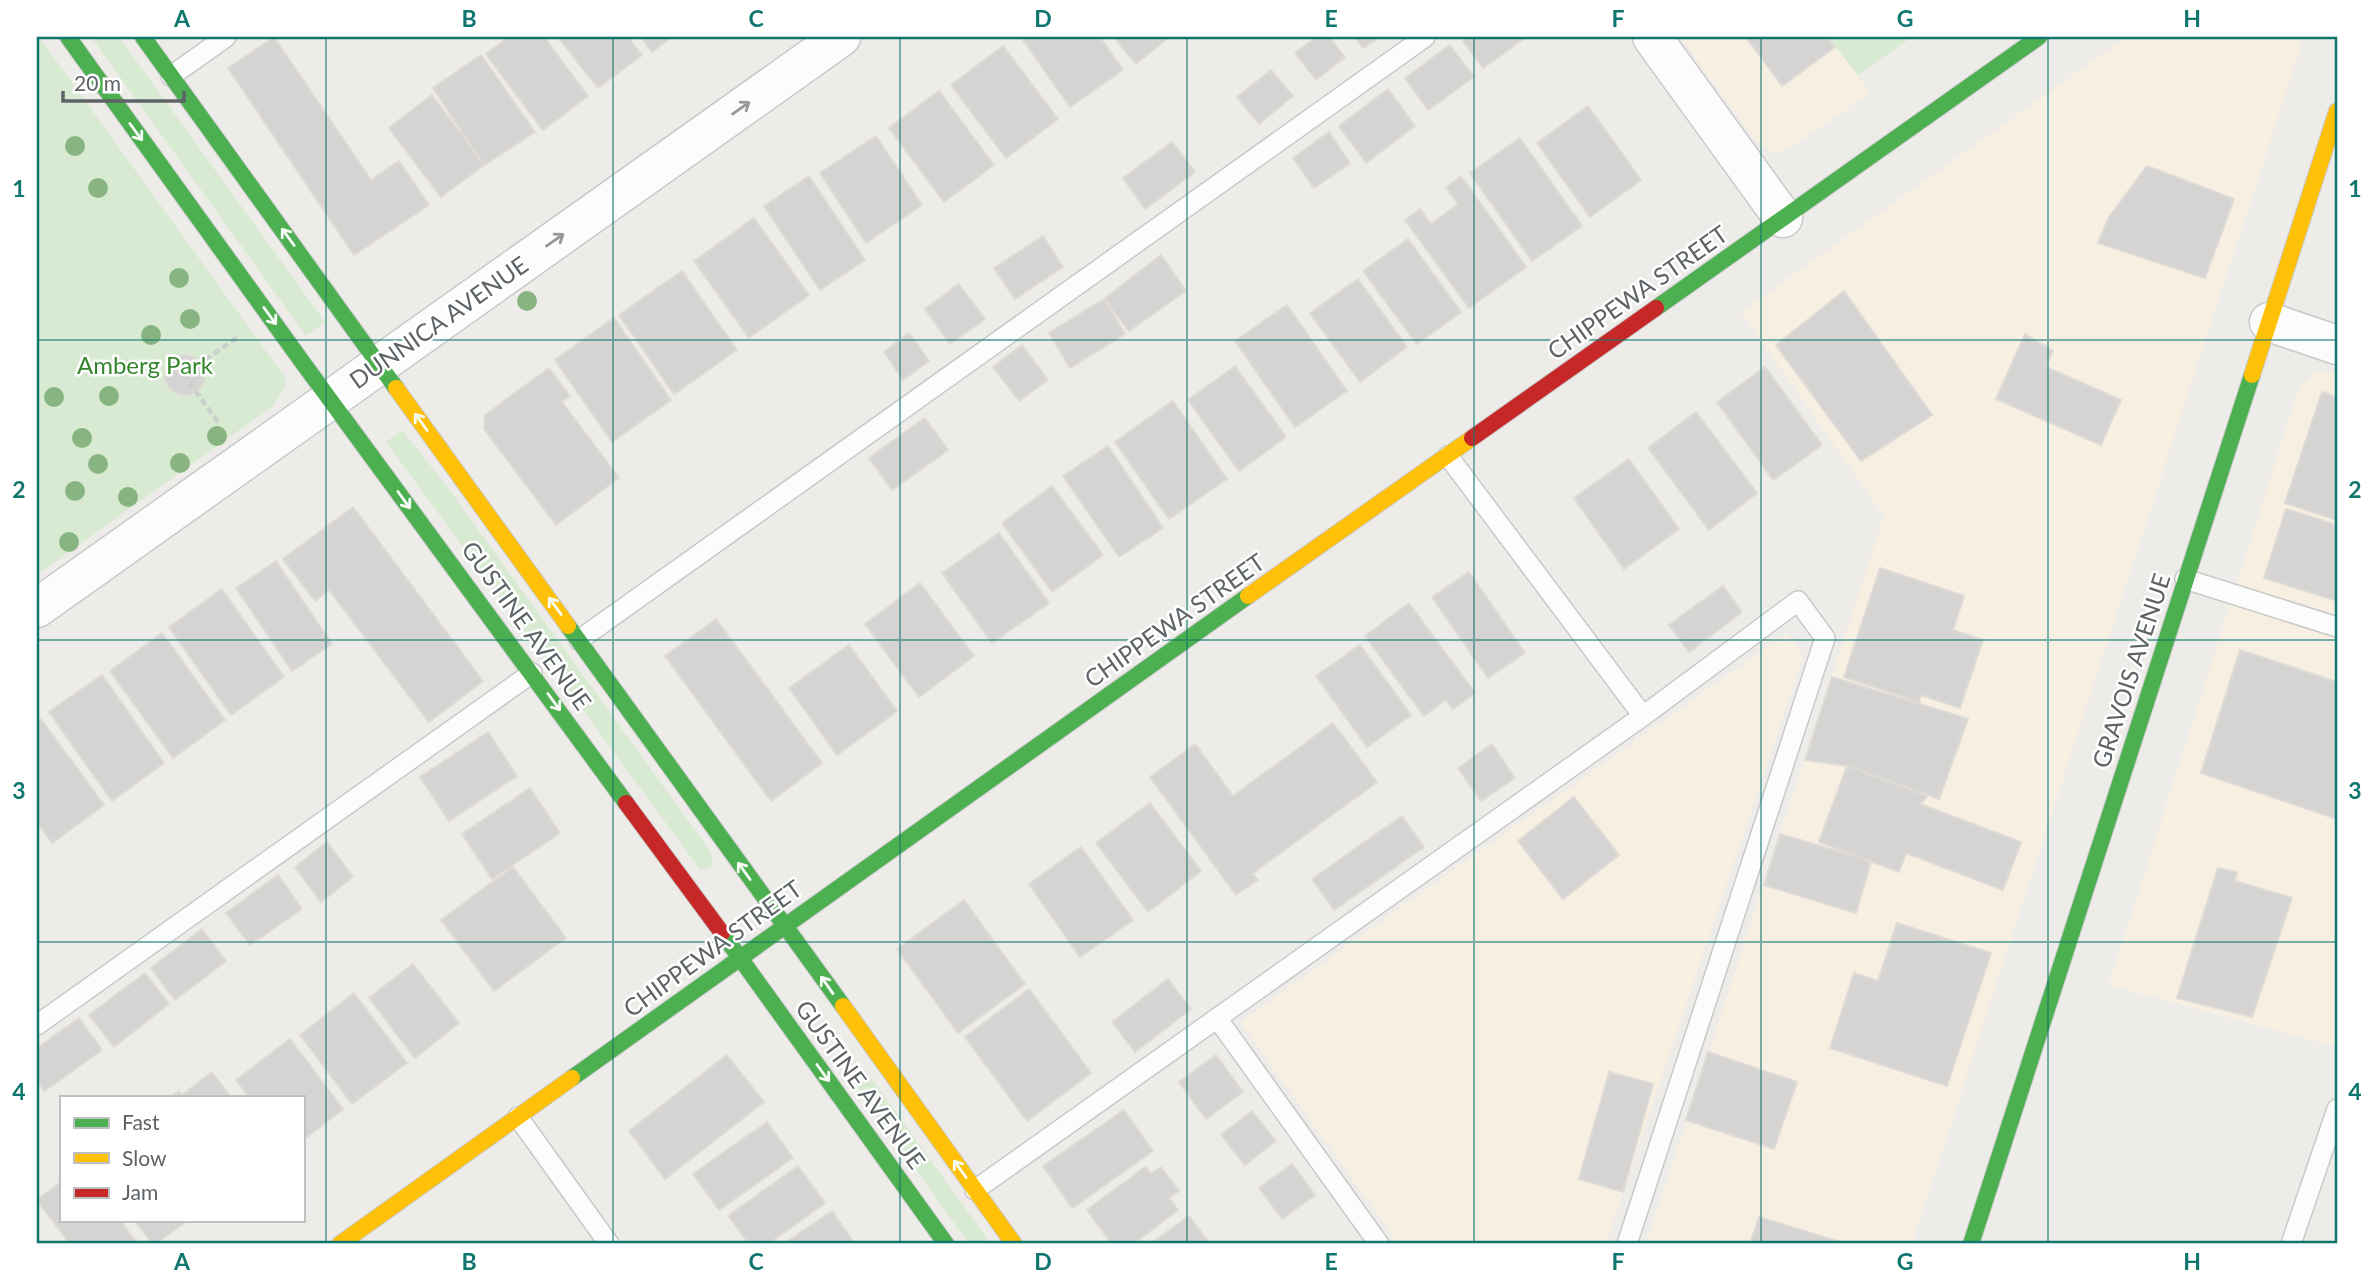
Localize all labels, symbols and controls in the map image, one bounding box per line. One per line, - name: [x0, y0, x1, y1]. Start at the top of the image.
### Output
- text: A: [173, 4, 191, 32]
- text: B: [461, 4, 477, 32]
- text: C: [748, 4, 764, 32]
- text: D: [1034, 4, 1052, 32]
- text: E: [1324, 4, 1338, 32]
- text: F: [1611, 4, 1625, 32]
- text: G: [1897, 4, 1913, 32]
- text: H: [2183, 4, 2201, 32]
- scale bar: [63, 60, 184, 104]
- text: 20 m: [74, 70, 121, 95]
- one-way arrow: [731, 101, 750, 115]
- one-way arrow: [129, 122, 143, 141]
- text: 1: [12, 174, 26, 202]
- text: 1: [2348, 174, 2362, 202]
- street label: CHIPPEWA STREET: [1541, 219, 1733, 365]
- one-way arrow: [281, 228, 296, 247]
- one-way arrow: [545, 233, 564, 247]
- street label: DUNNICA AVENUE: [343, 249, 533, 394]
- one-way arrow: [262, 306, 277, 325]
- park label: Amberg Park: [77, 350, 214, 379]
- one-way arrow: [414, 413, 428, 432]
- text: 2: [12, 475, 26, 503]
- text: 2: [2348, 475, 2362, 503]
- one-way arrow: [397, 490, 411, 509]
- street label: GUSTINE AVENUE: [456, 535, 598, 715]
- street label: CHIPPEWA STREET: [1078, 547, 1270, 693]
- street label: GRAVOIS AVENUE: [2085, 570, 2176, 771]
- one-way arrow: [547, 597, 562, 616]
- one-way arrow: [546, 693, 561, 712]
- text: 3: [12, 776, 26, 804]
- text: 3: [2348, 776, 2362, 804]
- one-way arrow: [737, 862, 751, 881]
- street label: CHIPPEWA STREET: [617, 873, 807, 1022]
- one-way arrow: [819, 976, 834, 995]
- street label: GUSTINE AVENUE: [790, 994, 932, 1174]
- one-way arrow: [816, 1063, 830, 1082]
- text: 4: [12, 1077, 26, 1105]
- text: 4: [2348, 1077, 2362, 1105]
- legend: [60, 1096, 304, 1222]
- text: Fast: [122, 1109, 160, 1134]
- text: Slow: [122, 1145, 167, 1170]
- one-way arrow: [953, 1160, 967, 1179]
- text: Jam: [122, 1179, 158, 1204]
- text: A: [173, 1247, 191, 1275]
- text: B: [461, 1247, 477, 1275]
- text: C: [748, 1247, 764, 1275]
- text: D: [1034, 1247, 1052, 1275]
- text: E: [1324, 1247, 1338, 1275]
- text: F: [1611, 1247, 1625, 1275]
- text: G: [1897, 1247, 1913, 1275]
- text: H: [2183, 1247, 2201, 1275]

